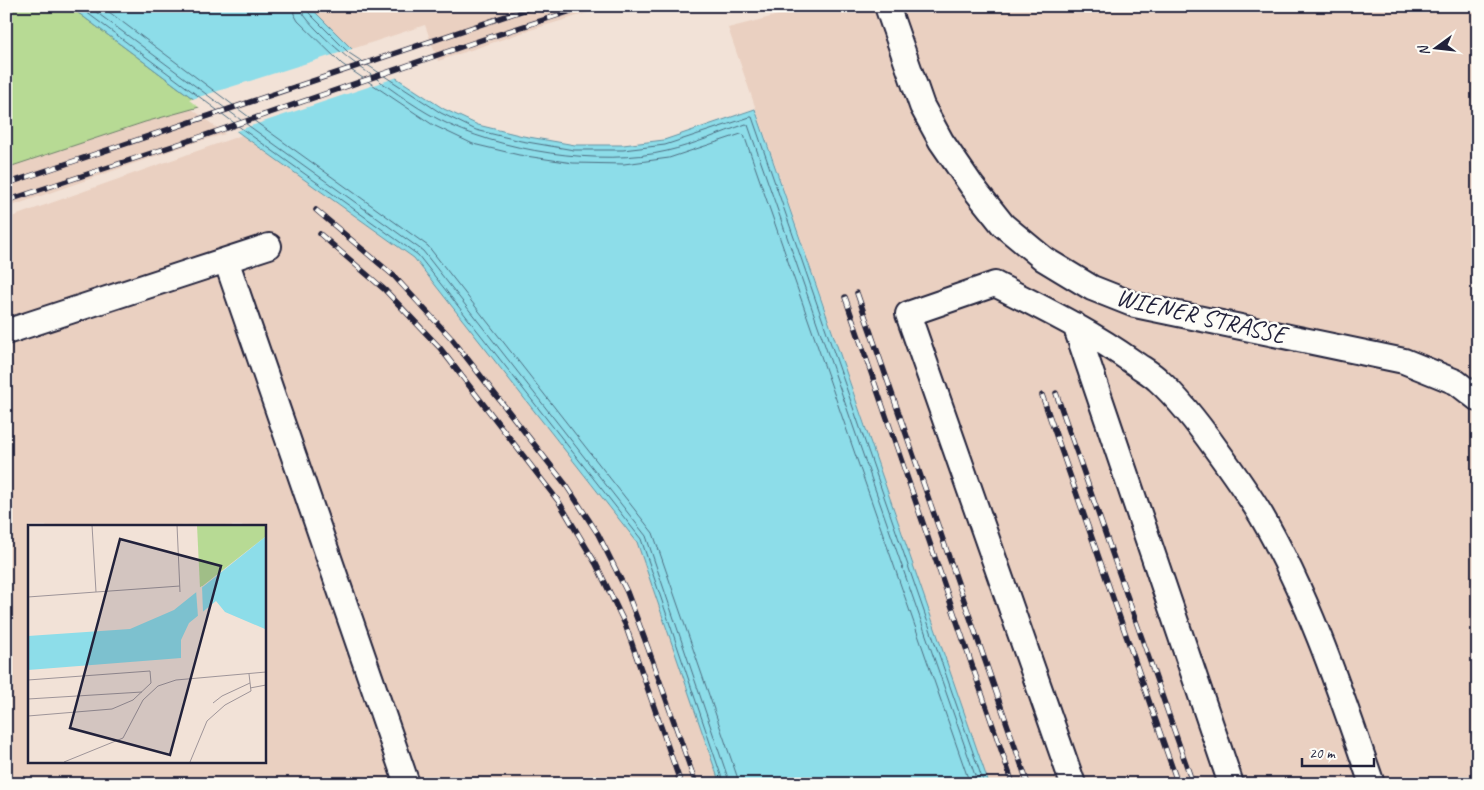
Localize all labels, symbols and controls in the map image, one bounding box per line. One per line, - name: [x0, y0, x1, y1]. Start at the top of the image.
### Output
- north arrow: [1412, 22, 1462, 72]
- text: N: [1414, 43, 1433, 58]
- street label: WIENER STRASSE: [1113, 281, 1292, 352]
- inset map: [28, 525, 265, 762]
- scale bar: [1302, 735, 1374, 767]
- text: 20 m: [1309, 744, 1336, 763]

